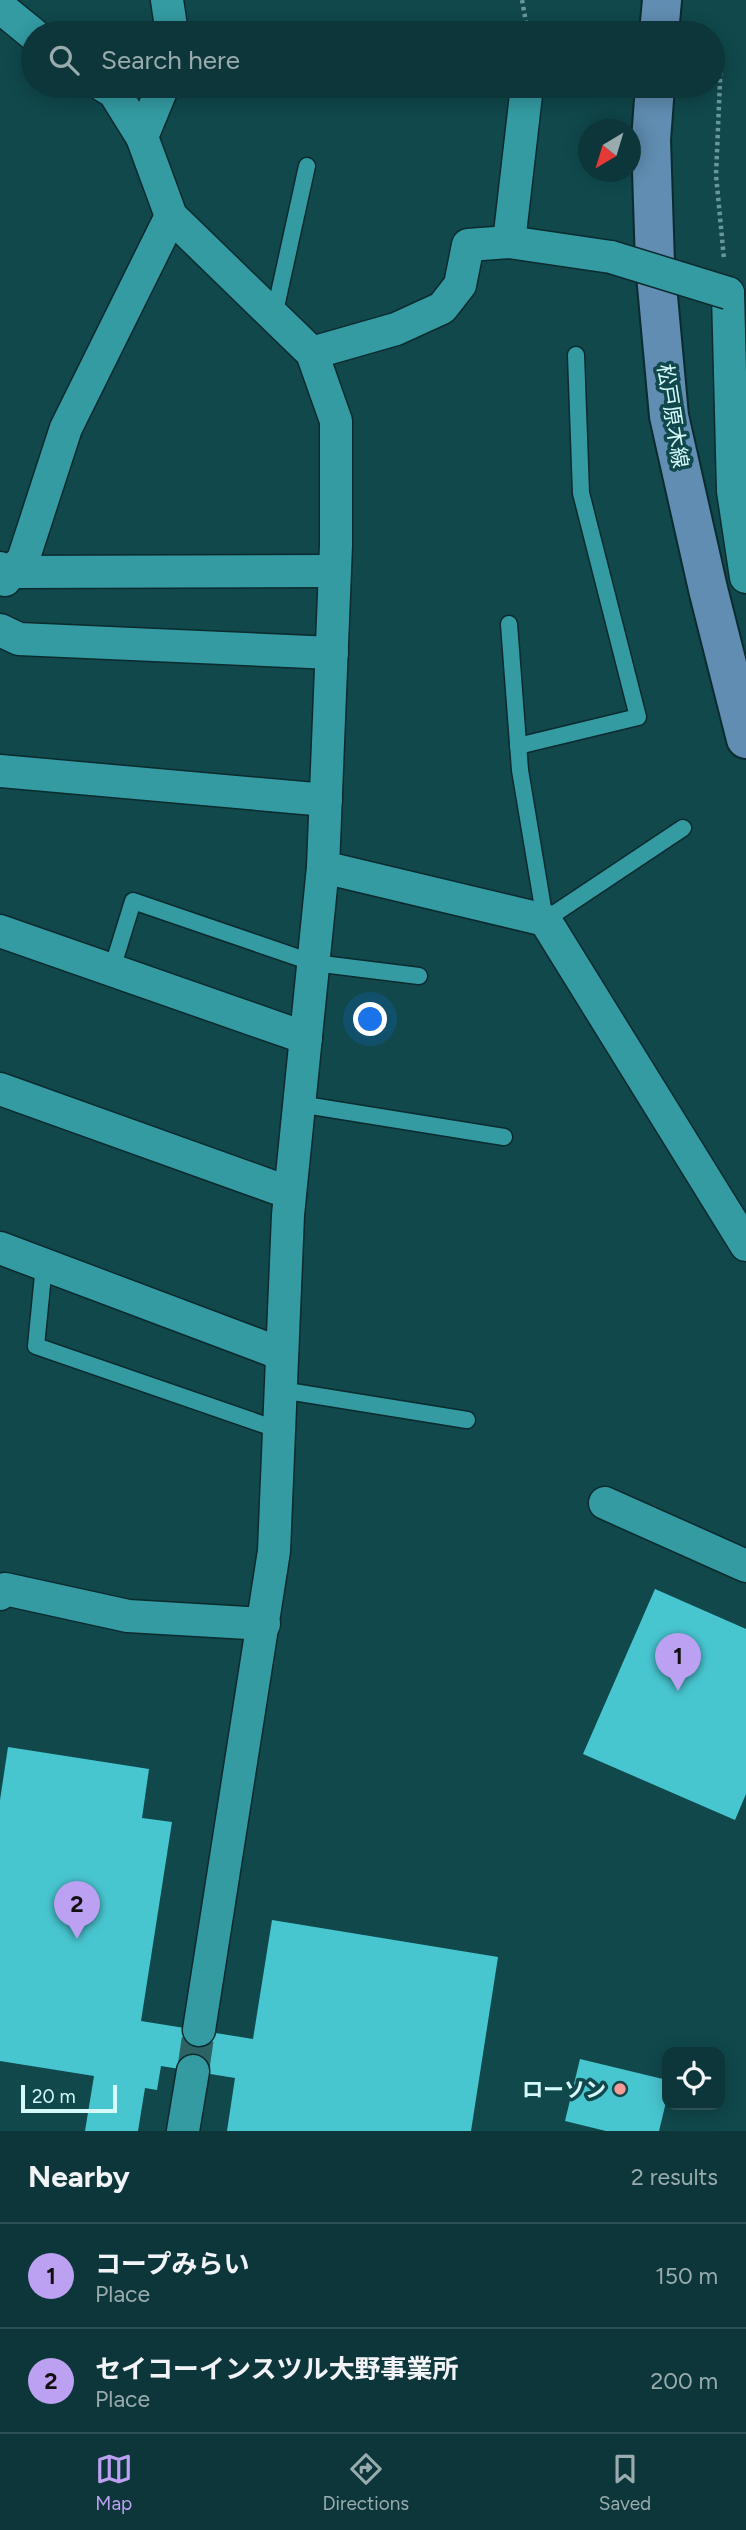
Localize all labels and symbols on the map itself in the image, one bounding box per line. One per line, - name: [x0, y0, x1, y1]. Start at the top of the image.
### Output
- north arrow: [578, 119, 641, 182]
- street label: 松戸原木線: [652, 362, 694, 470]
- your location: [353, 1002, 387, 1036]
- pin: 1: [655, 1633, 701, 1691]
- pin: 2: [54, 1881, 100, 1939]
- place label: ローソン: [522, 2077, 606, 2102]
- marker: ローソン: [612, 2081, 628, 2097]
- scale bar: [21, 2082, 117, 2114]

